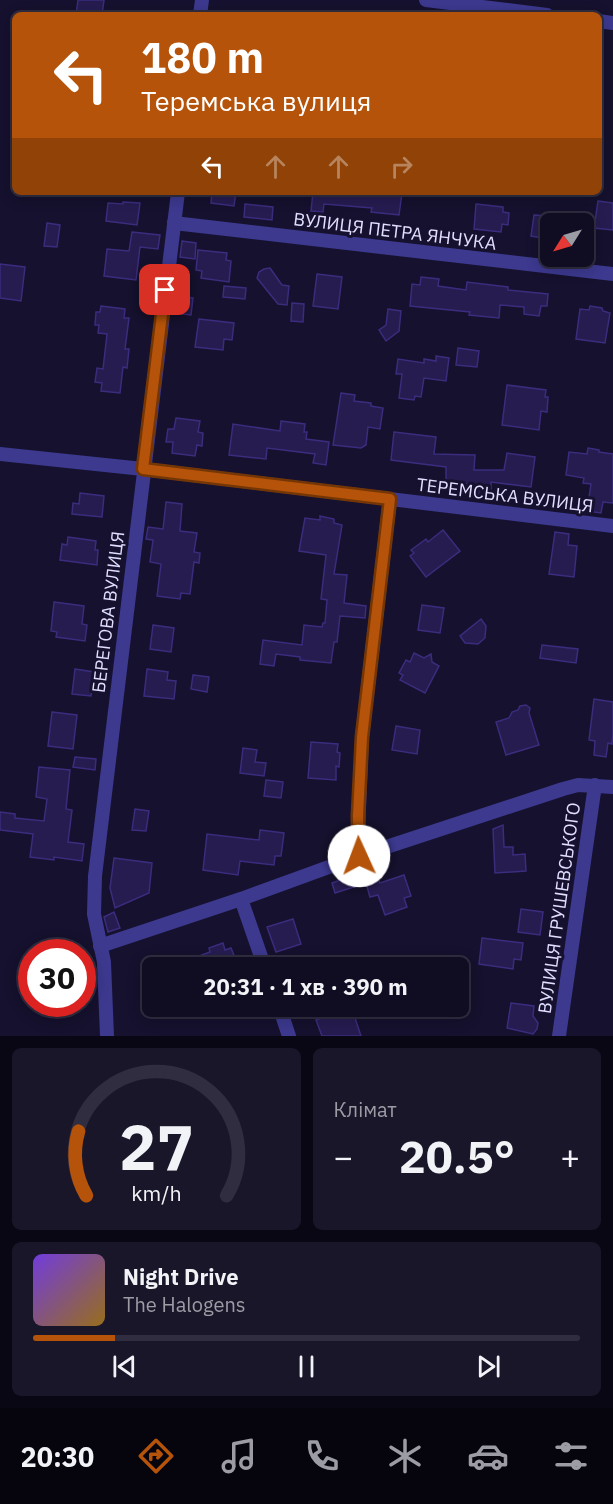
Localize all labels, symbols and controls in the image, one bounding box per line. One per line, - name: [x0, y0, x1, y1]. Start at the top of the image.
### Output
- text: 180 m: [141, 30, 264, 85]
- icon: left: [42, 36, 120, 114]
- text: Теремська вулиця: [141, 83, 371, 118]
- icon: left: [196, 150, 229, 183]
- icon: ahead: [259, 150, 292, 183]
- icon: ahead: [322, 150, 355, 183]
- icon: right: [385, 150, 418, 183]
- street label: ВУЛИЦЯ ПЕТРА ЯНЧУКА: [292, 207, 498, 255]
- north arrow: [540, 213, 594, 267]
- map controls: [540, 213, 594, 267]
- pin: [139, 264, 190, 315]
- icon: arrive: [148, 273, 181, 306]
- street label: ТЕРЕМСЬКА ВУЛИЦЯ: [415, 473, 595, 517]
- street label: БЕРЕГОВА ВУЛИЦЯ: [87, 530, 129, 694]
- street label: ВУЛИЦЯ ГРУШЕВСЬКОГО: [533, 801, 585, 1015]
- position arrow: [327, 824, 391, 888]
- speed limit sign: 30: [18, 939, 96, 1017]
- text: 20:31 · 1 хв · 390 m: [203, 972, 408, 1001]
- text: Клімат: [334, 1096, 397, 1123]
- text: 27: [119, 1106, 194, 1187]
- text: 20.5°: [399, 1127, 515, 1185]
- text: −: [334, 1135, 353, 1178]
- text: +: [560, 1135, 580, 1178]
- text: km/h: [131, 1179, 181, 1207]
- text: Night Drive: [123, 1262, 239, 1291]
- text: The Halogens: [123, 1291, 245, 1318]
- icon: previous: [108, 1350, 141, 1383]
- icon: pause: [290, 1350, 323, 1383]
- icon: next: [472, 1350, 505, 1383]
- icon: directions: [135, 1435, 177, 1477]
- icon: music: [218, 1435, 260, 1477]
- icon: phone: [301, 1435, 343, 1477]
- icon: climate: [384, 1435, 426, 1477]
- icon: car: [467, 1435, 509, 1477]
- icon: filters: [550, 1435, 592, 1477]
- text: 20:30: [21, 1439, 94, 1474]

